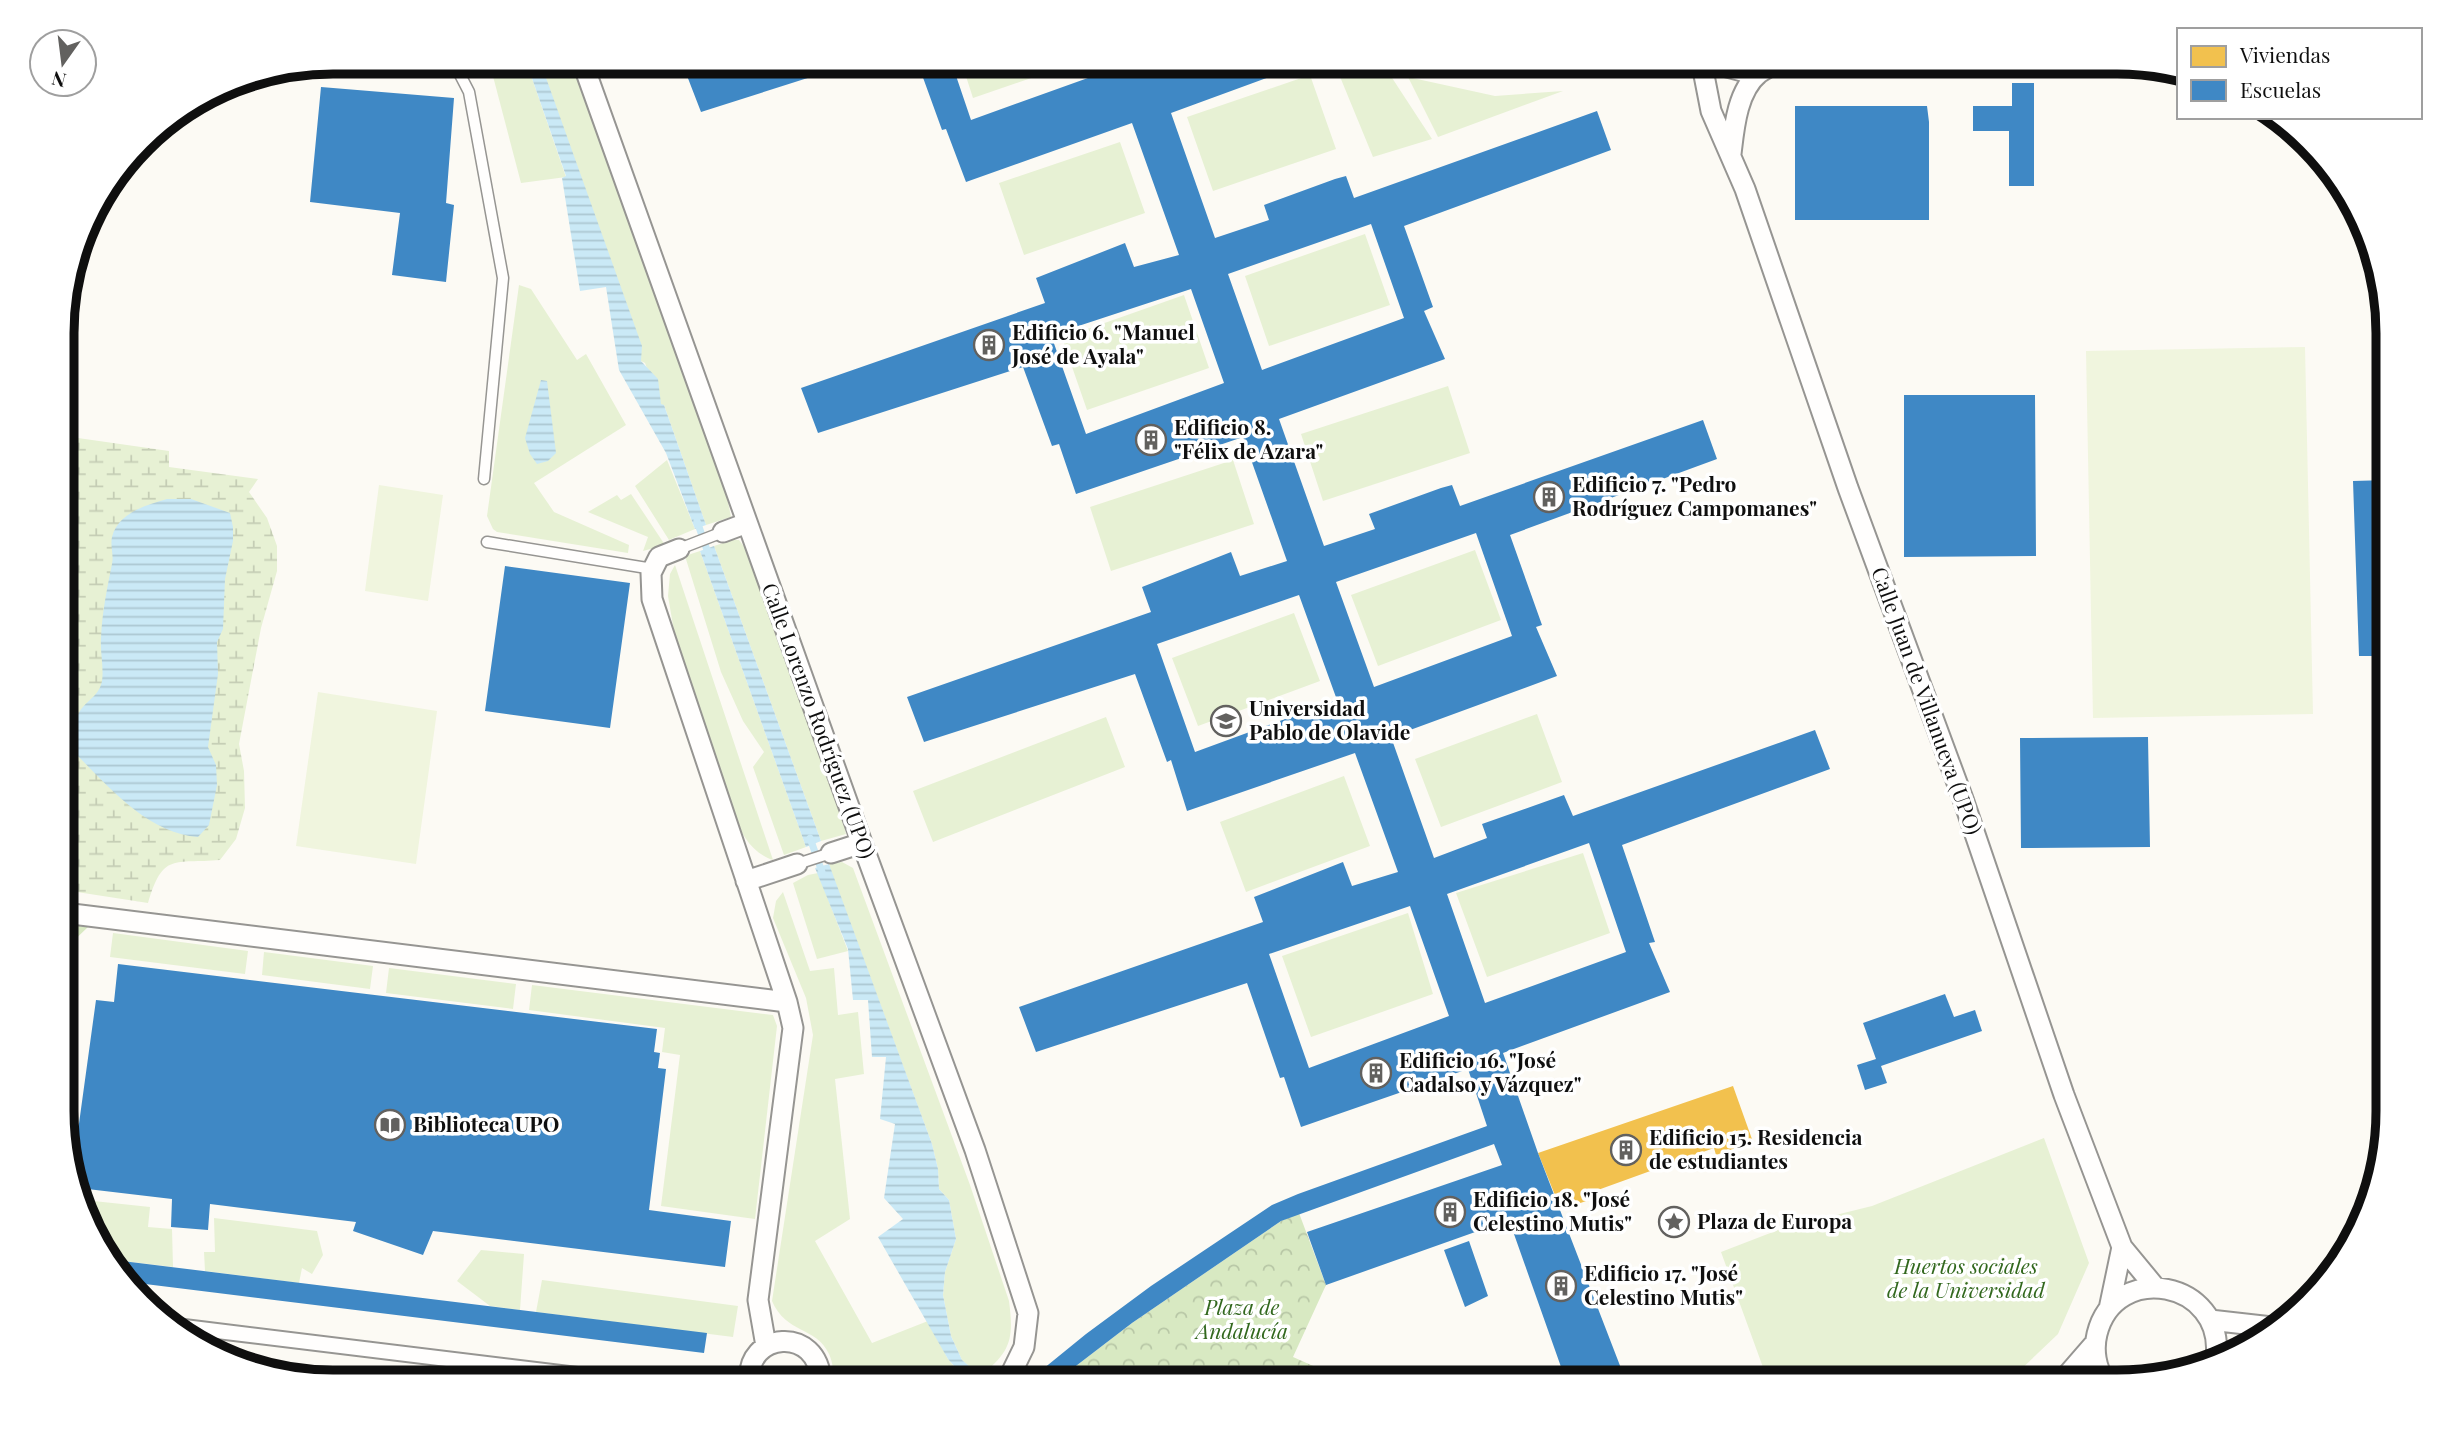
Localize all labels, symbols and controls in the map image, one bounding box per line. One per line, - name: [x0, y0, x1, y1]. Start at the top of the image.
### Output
- north arrow: [28, 28, 98, 98]
- legend: [2177, 28, 2422, 119]
- text: Viviendas: [2239, 40, 2330, 68]
- text: N: [49, 66, 68, 95]
- text: Escuelas: [2240, 75, 2321, 103]
- place label: Edificio 6. "Manuel José de Ayala": [1011, 317, 1195, 369]
- building icon: Edificio 6. "Manuel José de Ayala": [972, 328, 1006, 362]
- place label: Edificio 8. "Félix de Azara": [1174, 412, 1323, 464]
- building icon: Edificio 8. "Félix de Azara": [1134, 423, 1168, 457]
- place label: Edificio 7. "Pedro Rodríguez Campomanes": [1572, 469, 1817, 521]
- building icon: Edificio 7. "Pedro Rodríguez Campomanes": [1532, 480, 1566, 514]
- street label: Calle Juan de Villanueva (UPO): [1866, 563, 1989, 838]
- street label: Calle Lorenzo Rodríguez (UPO): [757, 579, 883, 862]
- place label: Universidad Pablo de Olavide: [1249, 693, 1410, 745]
- school or university icon: Universidad Pablo de Olavide: [1209, 704, 1243, 738]
- place label: Edificio 16. "José Cadalso y Vázquez": [1399, 1045, 1582, 1097]
- building icon: Edificio 16. "José Cadalso y Vázquez": [1359, 1056, 1393, 1090]
- library icon: Biblioteca UPO: [373, 1108, 407, 1142]
- place label: Biblioteca UPO: [413, 1109, 559, 1137]
- place label: Edificio 15. Residencia de estudiantes: [1649, 1122, 1862, 1174]
- building icon: Edificio 15. Residencia de estudiantes: [1609, 1133, 1643, 1167]
- place label: Edificio 18. "José Celestino Mutis": [1473, 1184, 1632, 1236]
- building icon: Edificio 18. "José Celestino Mutis": [1433, 1195, 1467, 1229]
- place icon: Plaza de Europa: [1657, 1205, 1691, 1239]
- place label: Plaza de Europa: [1697, 1206, 1852, 1234]
- park label: Huertos sociales de la Universidad: [1887, 1251, 2046, 1303]
- place label: Edificio 17. "José Celestino Mutis": [1584, 1258, 1743, 1310]
- building icon: Edificio 17. "José Celestino Mutis": [1544, 1269, 1578, 1303]
- park label: Plaza de Andalucía: [1194, 1292, 1288, 1344]

